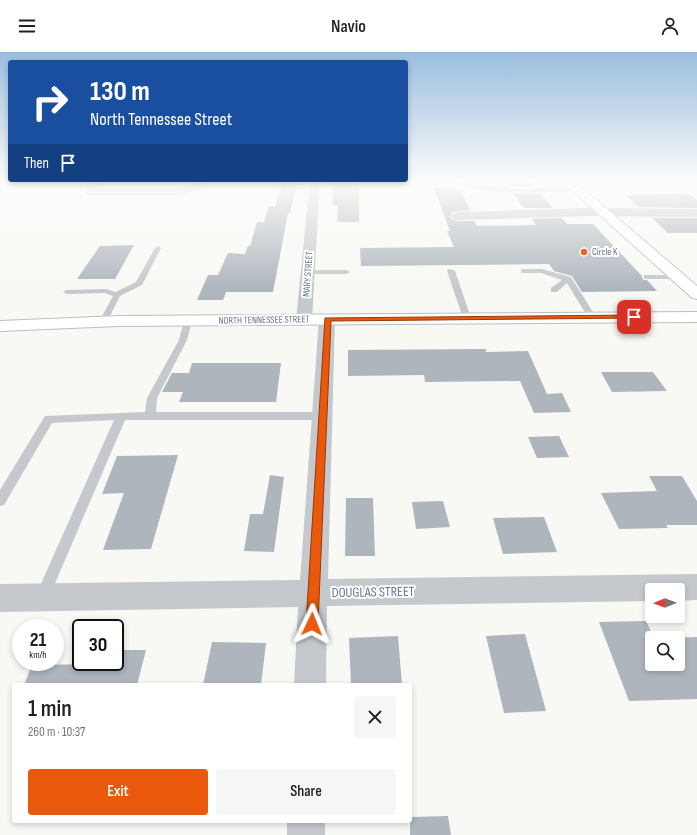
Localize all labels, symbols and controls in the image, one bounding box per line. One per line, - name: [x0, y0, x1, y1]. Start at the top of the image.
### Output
- icon: menu: [16, 15, 38, 37]
- icon: person: [659, 15, 681, 37]
- text: Navio: [331, 16, 366, 37]
- text: 130 m: [90, 75, 150, 108]
- icon: right: [24, 76, 76, 128]
- text: North Tennessee Street: [90, 109, 232, 130]
- icon: arrive: [57, 152, 79, 174]
- text: Then: [24, 154, 49, 173]
- place label: Circle K: [592, 246, 618, 258]
- marker: Circle K: [579, 247, 589, 257]
- street label: MARY STREET: [300, 251, 316, 297]
- pin: [617, 300, 651, 334]
- icon: arrive: [623, 306, 645, 328]
- street label: NORTH TENNESSEE STREET: [218, 313, 310, 327]
- street label: DOUGLAS STREET: [332, 583, 415, 601]
- north arrow: [645, 583, 685, 623]
- map controls: [645, 583, 685, 671]
- position arrow: [291, 603, 333, 645]
- speed limit sign: 30: [72, 619, 124, 671]
- text: 21: [30, 628, 46, 652]
- button: search: [645, 631, 685, 671]
- text: km/h: [29, 649, 47, 661]
- text: 1 min: [28, 694, 72, 723]
- button: close: [354, 696, 396, 738]
- text: 260 m · 10:37: [28, 724, 85, 740]
- button: Exit: [28, 769, 208, 815]
- button: Share: [216, 769, 396, 815]

